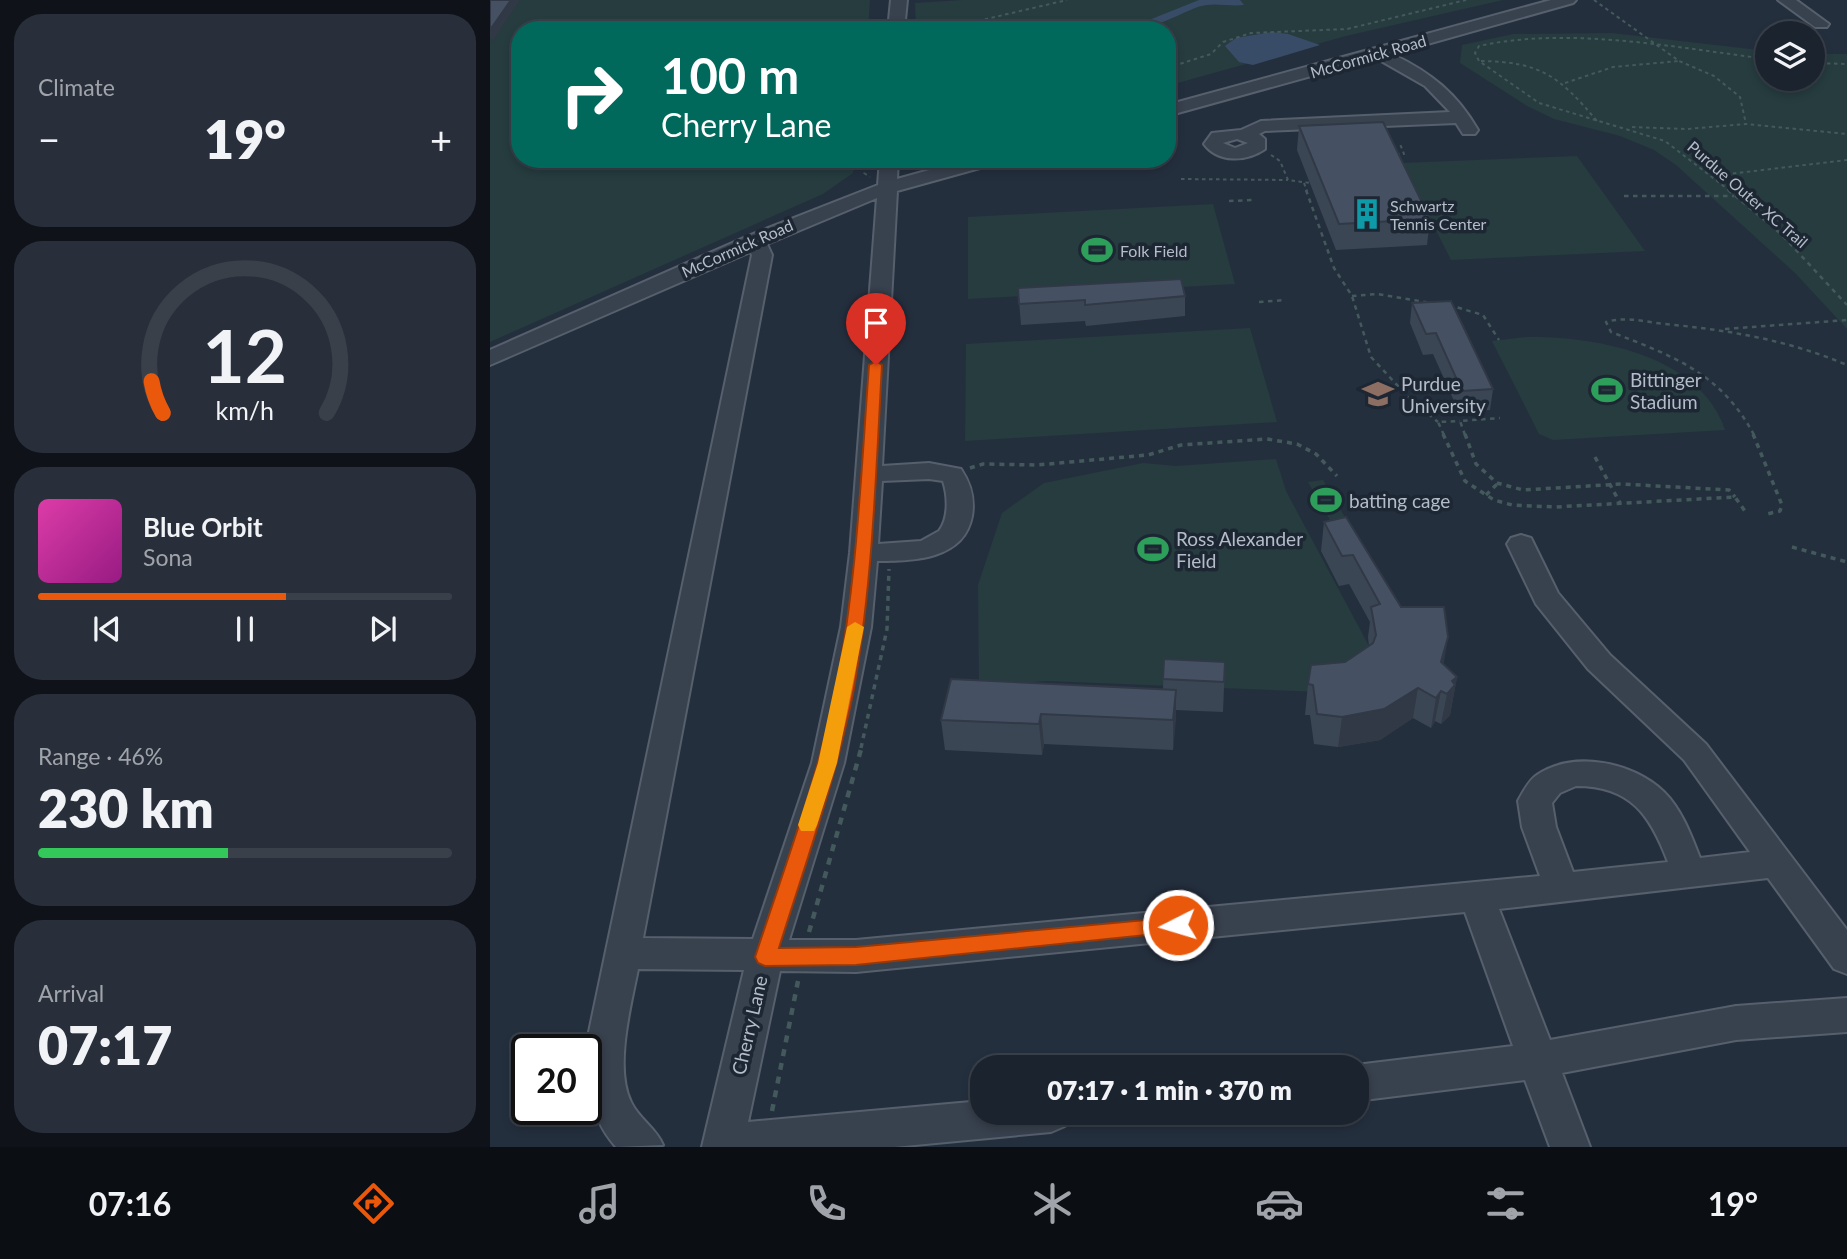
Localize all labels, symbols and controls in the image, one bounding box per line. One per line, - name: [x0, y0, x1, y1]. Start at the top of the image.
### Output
- map controls: [1755, 21, 1825, 91]
- button: layers: [1755, 21, 1825, 91]
- street label: McCormick Road: [1308, 30, 1428, 82]
- text: 100 m: [661, 46, 799, 104]
- icon: right: [546, 49, 637, 140]
- text: Climate: [38, 73, 115, 101]
- text: Cherry Lane: [661, 105, 831, 144]
- text: 19°: [204, 108, 286, 170]
- text: −: [38, 116, 60, 162]
- text: +: [430, 116, 452, 162]
- street label: Purdue Outer XC Trail: [1684, 137, 1812, 251]
- place label: Schwartz Tennis Center: [1390, 196, 1487, 233]
- building icon: Schwartz Tennis Center: [1350, 197, 1384, 231]
- street label: McCormick Road: [678, 215, 796, 281]
- sports icon: Folk Field: [1080, 233, 1114, 267]
- place label: Folk Field: [1120, 241, 1187, 260]
- pin: [846, 293, 906, 365]
- icon: arrive: [857, 304, 895, 342]
- text: 12: [203, 311, 287, 399]
- place label: Bittinger Stadium: [1630, 368, 1702, 413]
- place label: Purdue University: [1401, 372, 1486, 417]
- sports icon: Bittinger Stadium: [1590, 373, 1624, 407]
- school or university icon: Purdue University: [1361, 377, 1395, 411]
- text: km/h: [216, 395, 274, 425]
- sports icon: batting cage: [1309, 483, 1343, 517]
- place label: batting cage: [1349, 489, 1450, 512]
- text: Blue Orbit: [143, 511, 263, 543]
- place label: Ross Alexander Field: [1176, 527, 1303, 572]
- sports icon: Ross Alexander Field: [1136, 532, 1170, 566]
- text: Sona: [143, 543, 193, 571]
- icon: previous: [88, 610, 126, 648]
- icon: pause: [226, 610, 264, 648]
- icon: next: [364, 610, 402, 648]
- text: Range · 46%: [38, 742, 163, 770]
- text: 230 km: [38, 777, 214, 839]
- position arrow: [1141, 888, 1215, 962]
- street label: Cherry Lane: [726, 973, 772, 1077]
- text: Arrival: [38, 979, 104, 1007]
- text: 07:17: [38, 1014, 172, 1076]
- speed limit sign: 20: [511, 1034, 602, 1125]
- text: 07:17 · 1 min · 370 m: [1047, 1074, 1292, 1106]
- icon: directions: [349, 1179, 398, 1228]
- icon: music: [575, 1179, 624, 1228]
- icon: phone: [802, 1179, 851, 1228]
- icon: climate: [1028, 1179, 1077, 1228]
- icon: car: [1255, 1179, 1304, 1228]
- icon: filters: [1481, 1179, 1530, 1228]
- text: 07:16: [89, 1184, 171, 1223]
- text: 19°: [1708, 1184, 1758, 1223]

